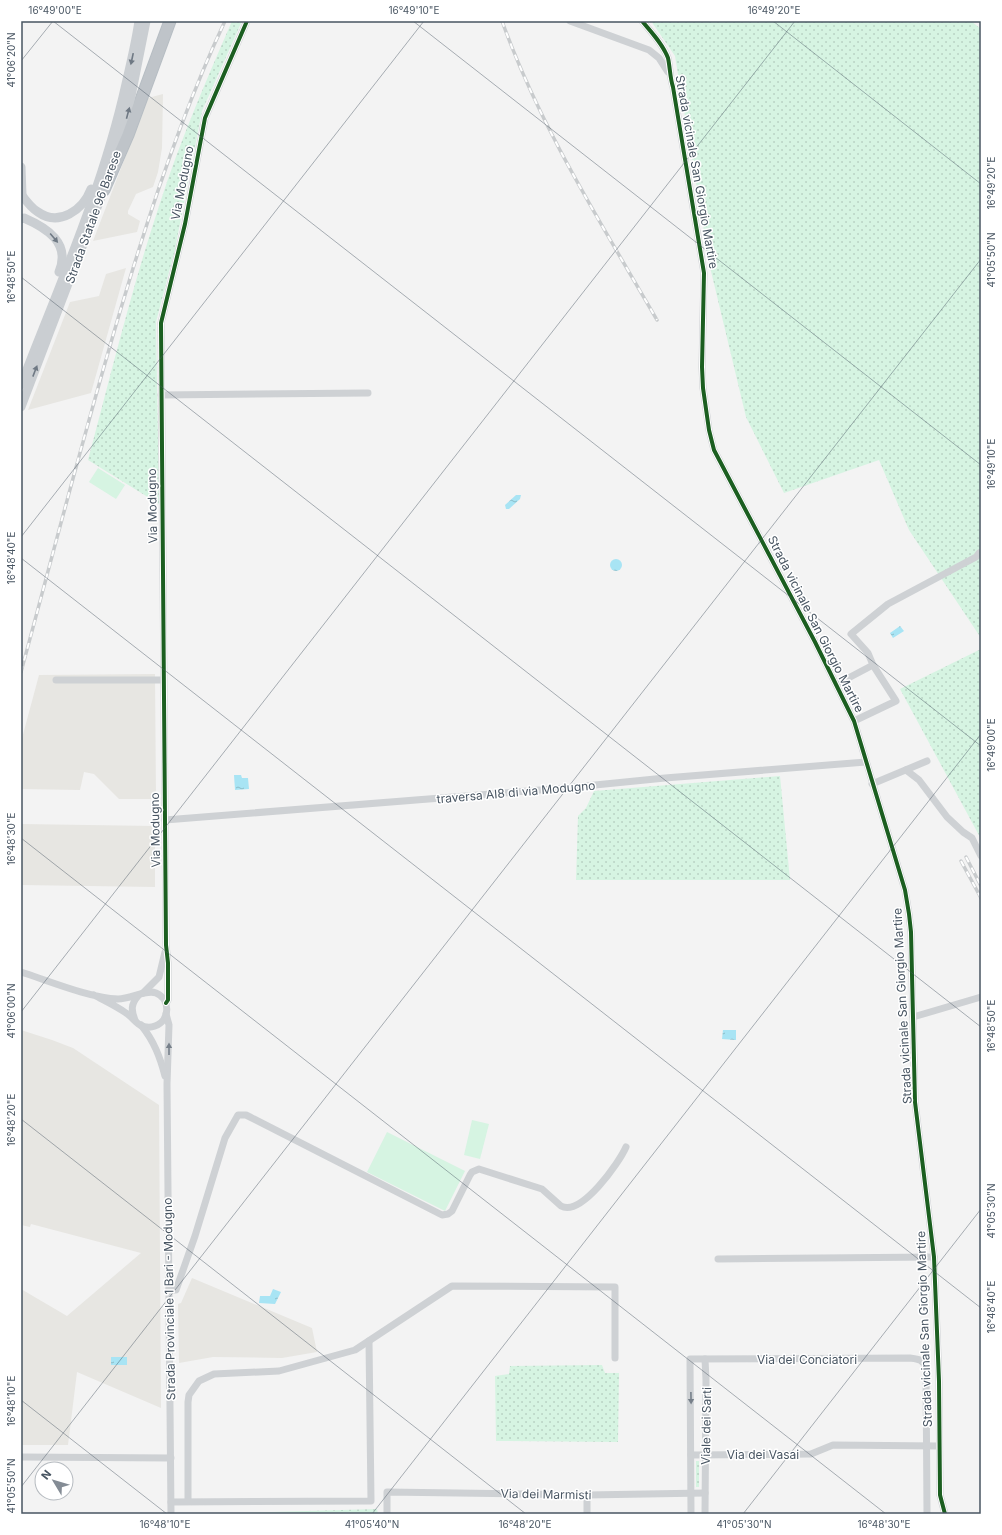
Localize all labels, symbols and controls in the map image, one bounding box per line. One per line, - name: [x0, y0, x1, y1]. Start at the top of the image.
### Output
- text: 16°49'00"E: [28, 4, 82, 16]
- text: 16°49'10"E: [388, 4, 440, 16]
- text: 16°49'20"E: [747, 4, 801, 16]
- text: 41°06'20"N: [5, 33, 17, 88]
- one-way arrow: [128, 53, 134, 66]
- street label: Strada vicinale San Giorgio Martire: [673, 74, 721, 270]
- one-way arrow: [125, 106, 131, 119]
- street label: Via Modugno: [167, 145, 197, 221]
- street label: Strada Statale 96 Barese: [62, 149, 124, 285]
- text: 16°49'20"E: [985, 156, 997, 210]
- one-way arrow: [49, 232, 58, 243]
- text: 41°05'50"N: [985, 233, 997, 287]
- text: 16°48'50"E: [5, 250, 17, 304]
- one-way arrow: [33, 364, 39, 376]
- text: 16°49'10"E: [985, 438, 997, 490]
- street label: Via Modugno: [144, 468, 160, 544]
- text: 16°48'40"E: [5, 532, 17, 584]
- street label: Strada vicinale San Giorgio Martire: [765, 533, 867, 715]
- text: 16°49'00"E: [985, 718, 997, 772]
- street label: traversa AI8 di via Modugno: [436, 778, 596, 806]
- street label: Via Modugno: [147, 792, 163, 868]
- text: 16°48'30"E: [5, 812, 17, 866]
- street label: Strada vicinale San Giorgio Martire: [889, 908, 915, 1104]
- text: 41°06'00"N: [5, 983, 17, 1039]
- text: 16°48'50"E: [985, 999, 997, 1053]
- one-way arrow: [166, 1042, 172, 1055]
- text: 16°48'20"E: [5, 1093, 17, 1147]
- text: 41°05'30"N: [985, 1184, 997, 1238]
- street label: Strada Provinciale 1 Bari - Modugno: [160, 1198, 178, 1400]
- street label: Strada vicinale San Giorgio Martire: [913, 1231, 935, 1427]
- text: 16°48'40"E: [985, 1281, 997, 1333]
- street label: Via dei Conciatori: [757, 1352, 857, 1367]
- text: 16°48'10"E: [5, 1375, 17, 1427]
- street label: Viale dei Sarti: [698, 1387, 714, 1465]
- one-way arrow: [688, 1392, 694, 1405]
- street label: Via dei Vasai: [727, 1447, 799, 1462]
- text: 41°05'50"N: [5, 1459, 17, 1513]
- north arrow: [34, 1461, 74, 1501]
- text: N: [38, 1467, 54, 1482]
- street label: Via dei Marmisti: [500, 1486, 592, 1502]
- text: 16°48'10"E: [139, 1518, 191, 1530]
- text: 41°05'40"N: [345, 1518, 399, 1530]
- text: 16°48'20"E: [498, 1518, 552, 1530]
- text: 41°05'30"N: [717, 1518, 771, 1530]
- text: 16°48'30"E: [857, 1518, 911, 1530]

